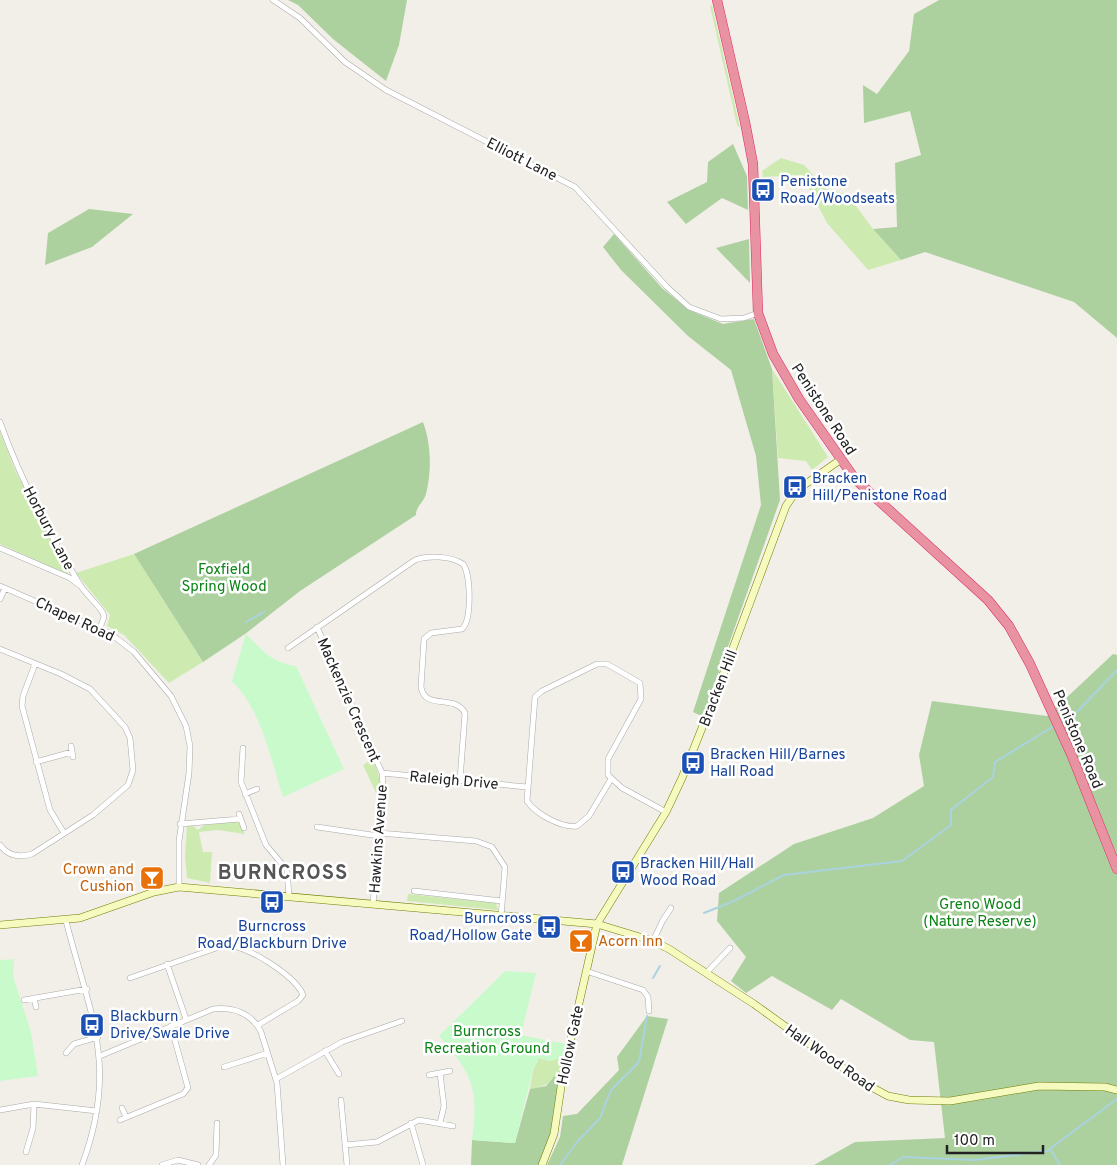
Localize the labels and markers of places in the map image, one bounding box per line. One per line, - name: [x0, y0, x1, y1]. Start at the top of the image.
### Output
- place label: Penistone Road/Woodseats: [780, 173, 895, 209]
- bus stop icon: Penistone Road/Woodseats: [750, 177, 776, 203]
- place label: Bracken Hill/Penistone Road: [812, 470, 947, 506]
- bus stop icon: Bracken Hill/Penistone Road: [782, 474, 808, 500]
- place label: Bracken Hill/Barnes Hall Road: [710, 746, 846, 782]
- bus stop icon: Bracken Hill/Barnes Hall Road: [680, 750, 706, 776]
- place label: Bracken Hill/Hall Wood Road: [640, 855, 754, 891]
- bus stop icon: Bracken Hill/Hall Wood Road: [610, 859, 636, 885]
- place label: Crown and Cushion: [63, 861, 134, 897]
- bar icon: Crown and Cushion: [139, 865, 165, 891]
- bus stop icon: Burncross Road/Blackburn Drive: [259, 889, 285, 915]
- place label: Burncross Road/Hollow Gate: [409, 910, 532, 946]
- bus stop icon: Burncross Road/Hollow Gate: [536, 914, 562, 940]
- place label: Burncross Road/Blackburn Drive: [197, 918, 347, 954]
- bar icon: Acorn Inn: [568, 928, 594, 954]
- place label: Acorn Inn: [598, 933, 663, 952]
- place label: Blackburn Drive/Swale Drive: [110, 1008, 230, 1044]
- bus stop icon: Blackburn Drive/Swale Drive: [79, 1012, 105, 1038]

